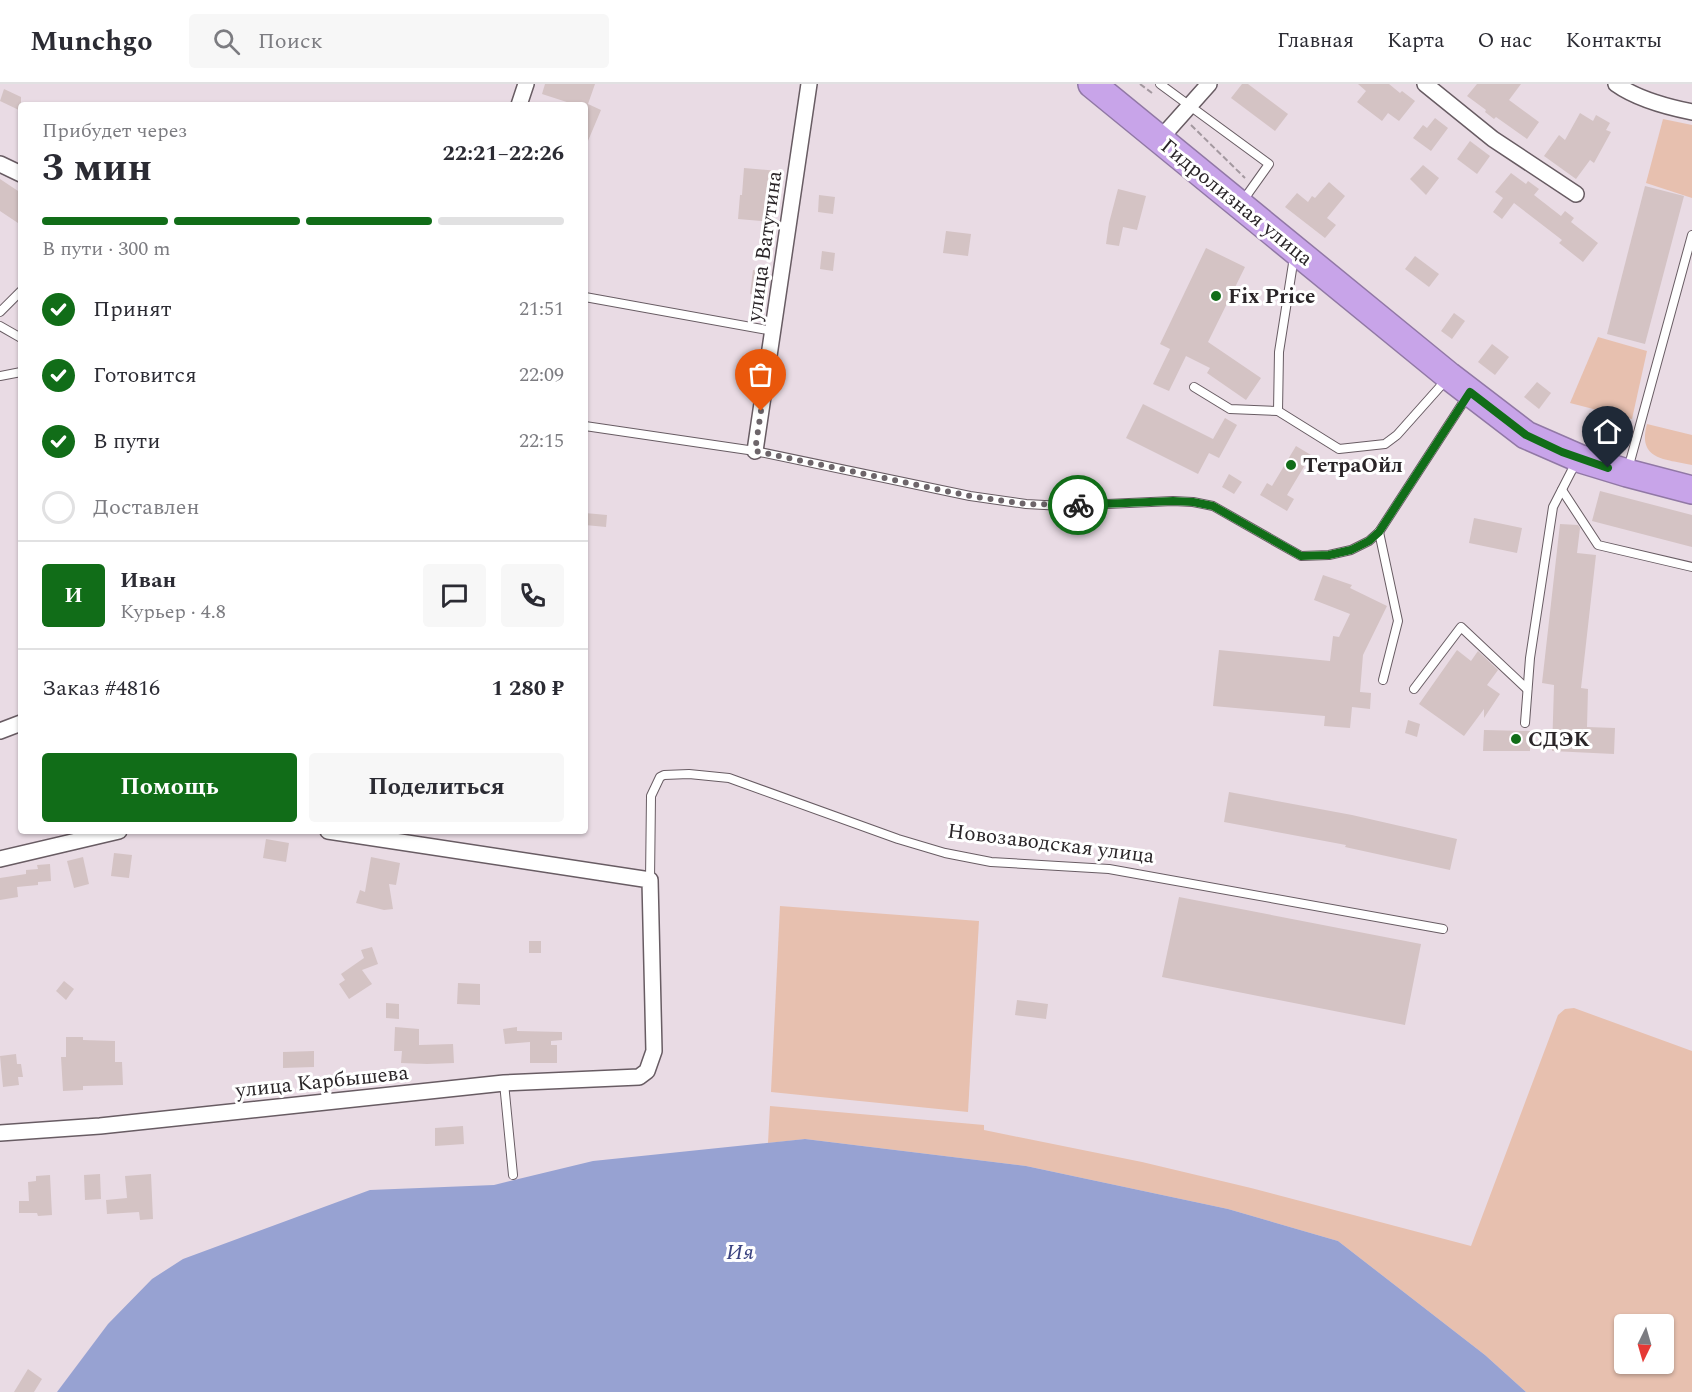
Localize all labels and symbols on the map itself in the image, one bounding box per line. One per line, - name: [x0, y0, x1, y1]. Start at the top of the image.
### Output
- street label: Гидролизная улица: [1153, 131, 1320, 275]
- street label: улица Ватутина: [738, 168, 792, 325]
- place label: Fix Price: [1228, 281, 1315, 313]
- marker: Fix Price: [1209, 289, 1223, 303]
- pin: [735, 349, 786, 411]
- pin: [1582, 406, 1633, 468]
- place label: ТетраОйл: [1303, 450, 1403, 482]
- marker: ТетраОйл: [1284, 458, 1298, 472]
- courier: [1048, 475, 1108, 535]
- place label: СДЭК: [1528, 724, 1590, 756]
- marker: СДЭК: [1509, 732, 1523, 746]
- street label: Новозаводская улица: [946, 815, 1157, 873]
- street label: улица Карбышева: [233, 1057, 411, 1107]
- water label: Ия: [726, 1236, 754, 1269]
- north arrow: [1614, 1314, 1674, 1374]

